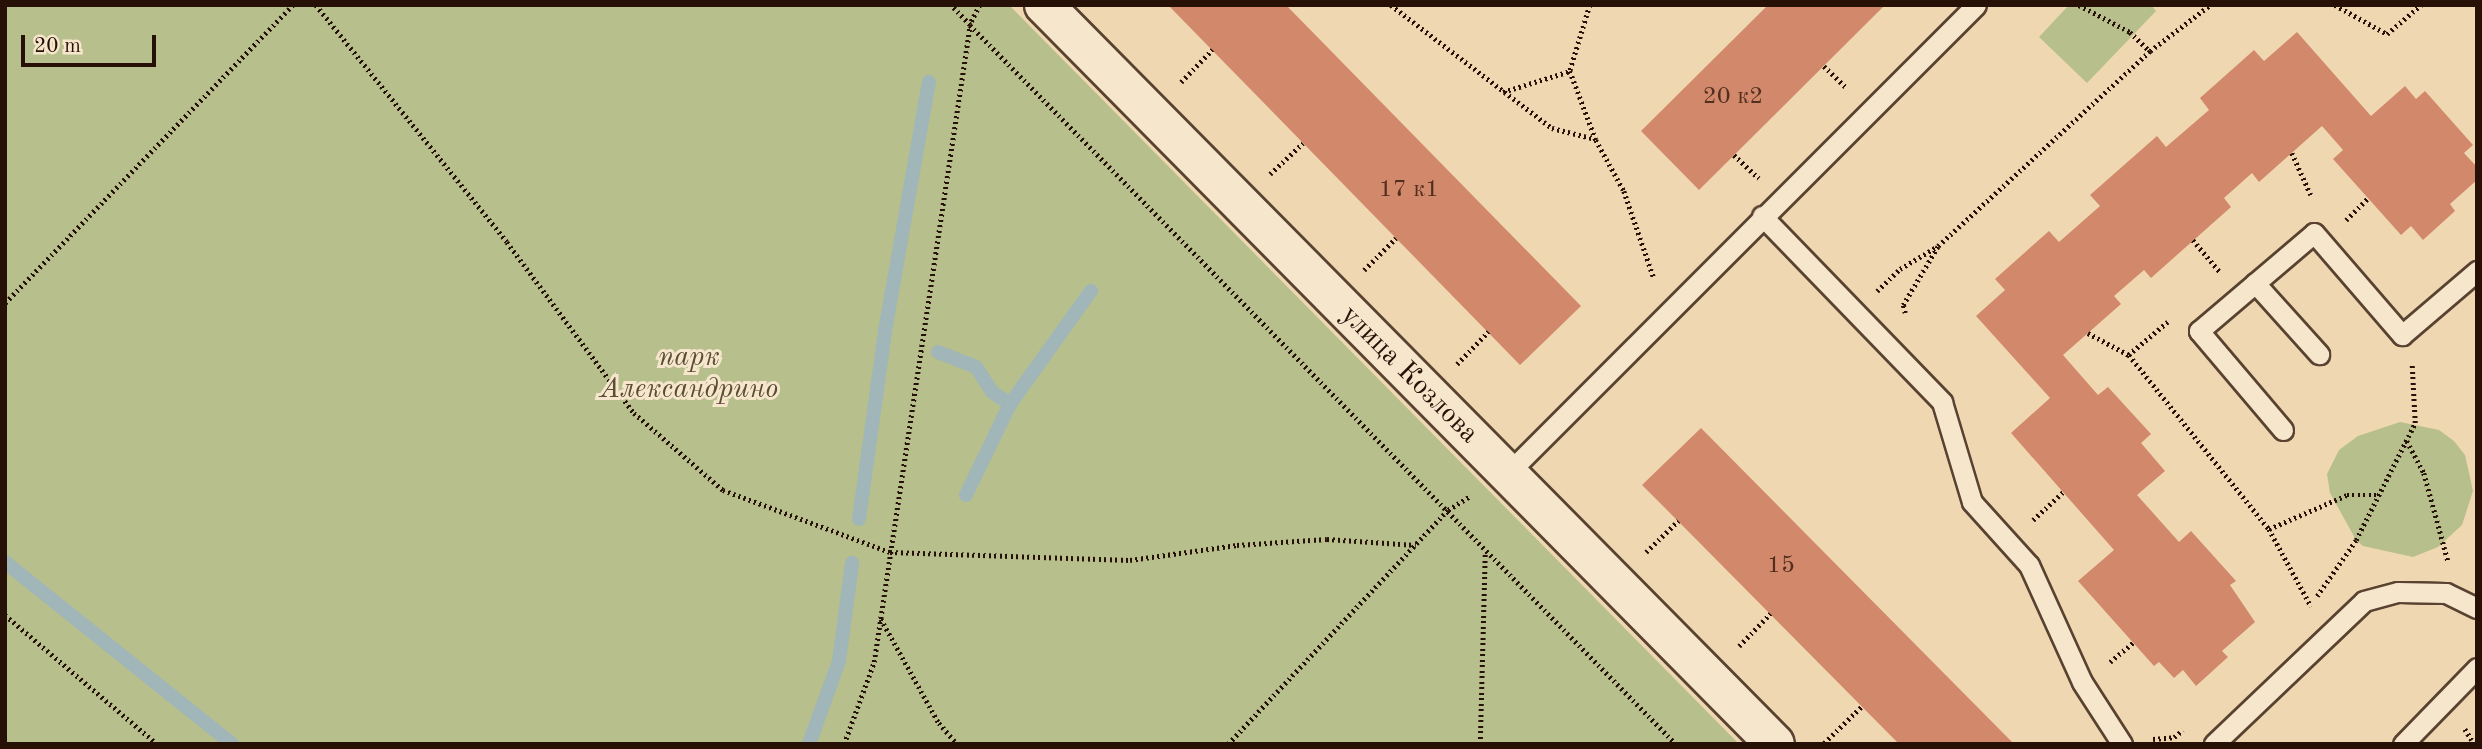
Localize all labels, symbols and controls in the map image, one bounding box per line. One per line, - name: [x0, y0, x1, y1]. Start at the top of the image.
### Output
- scale bar: [24, 21, 159, 65]
- text: 20 m: [34, 36, 81, 57]
- house number: 20 к2: [1703, 84, 1763, 112]
- house number: 17 к1: [1379, 177, 1439, 205]
- street label: улица Козлова: [1333, 299, 1485, 451]
- park label: парк Александрино: [600, 341, 778, 407]
- house number: 15: [1767, 553, 1795, 581]

